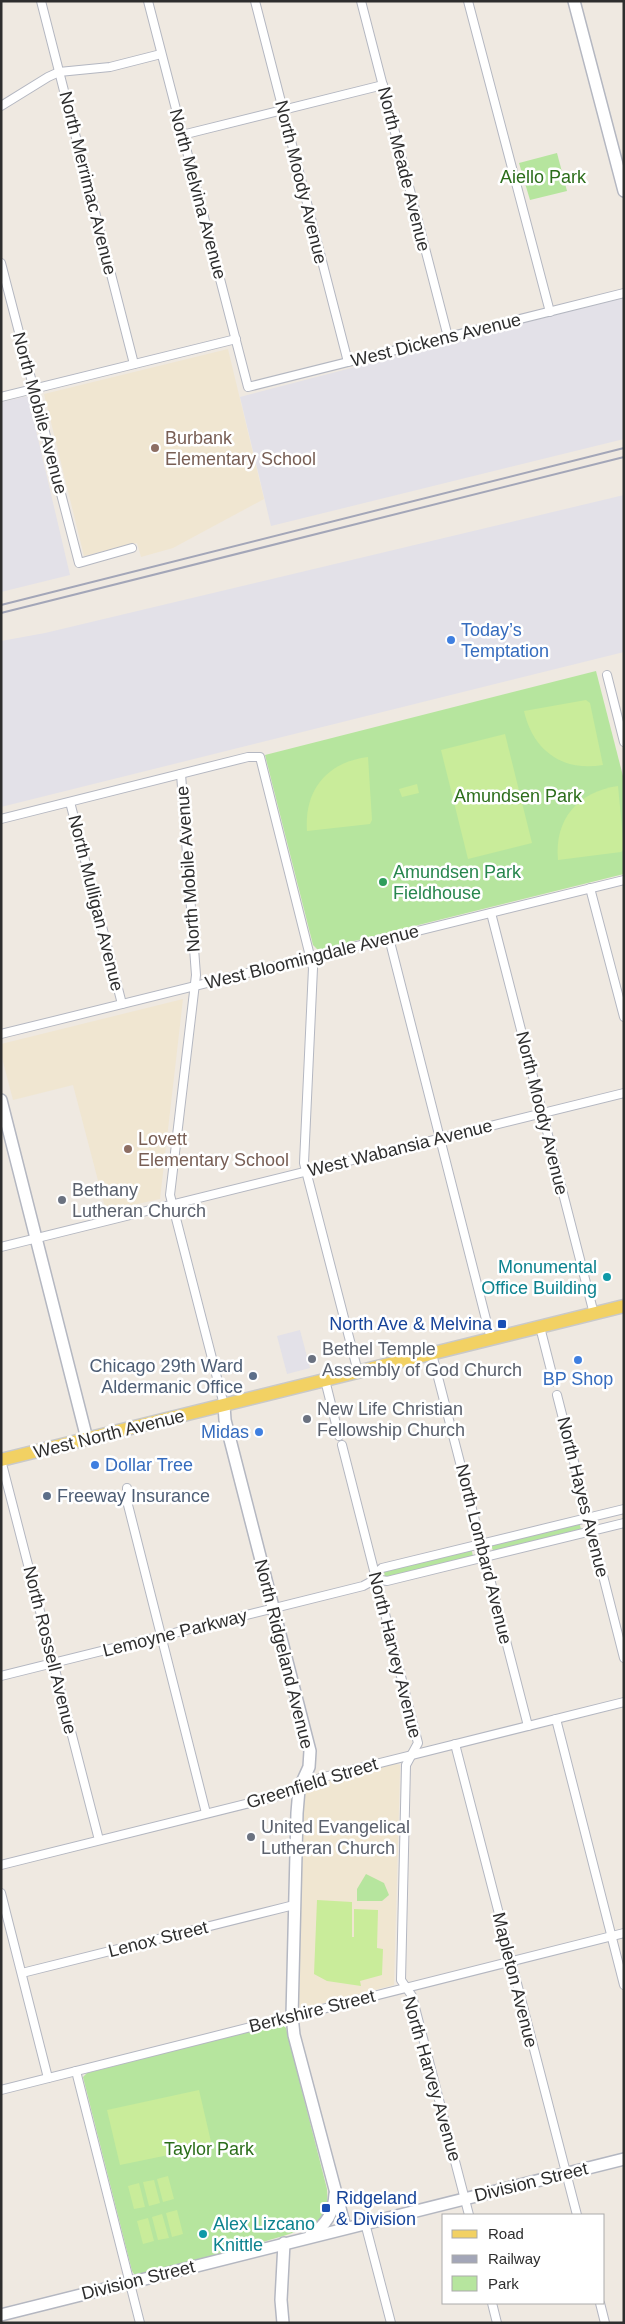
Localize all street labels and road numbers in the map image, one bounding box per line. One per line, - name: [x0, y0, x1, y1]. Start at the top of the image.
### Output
- street label: North Meade Avenue: [374, 85, 434, 253]
- street label: North Merrimac Avenue: [55, 89, 121, 277]
- street label: North Moody Avenue: [271, 98, 331, 266]
- street label: North Melvina Avenue: [166, 107, 230, 281]
- street label: West Dickens Avenue: [349, 309, 523, 371]
- street label: North Mobile Avenue: [9, 330, 71, 496]
- street label: North Mobile Avenue: [172, 785, 204, 953]
- street label: North Mulligan Avenue: [64, 813, 128, 993]
- street label: West Bloomingdale Avenue: [203, 921, 421, 993]
- street label: North Moody Avenue: [512, 1029, 572, 1197]
- street label: West Wabansia Avenue: [306, 1115, 494, 1181]
- street label: West North Avenue: [32, 1406, 186, 1462]
- street label: North Hayes Avenue: [553, 1415, 613, 1579]
- street label: North Lombard Avenue: [452, 1462, 516, 1646]
- street label: North Ridgeland Avenue: [251, 1557, 317, 1751]
- street label: North Rossell Avenue: [19, 1564, 81, 1736]
- street label: North Harvey Avenue: [365, 1570, 425, 1740]
- street label: Lemoyne Parkway: [101, 1605, 249, 1661]
- street label: Greenfield Street: [244, 1754, 380, 1812]
- street label: Mapleton Avenue: [489, 1910, 541, 2050]
- street label: Lenox Street: [106, 1917, 210, 1961]
- street label: Berkshire Street: [247, 1986, 377, 2036]
- street label: North Harvey Avenue: [399, 1994, 465, 2164]
- street label: Division Street: [472, 2158, 590, 2206]
- street label: Division Street: [79, 2256, 197, 2304]

